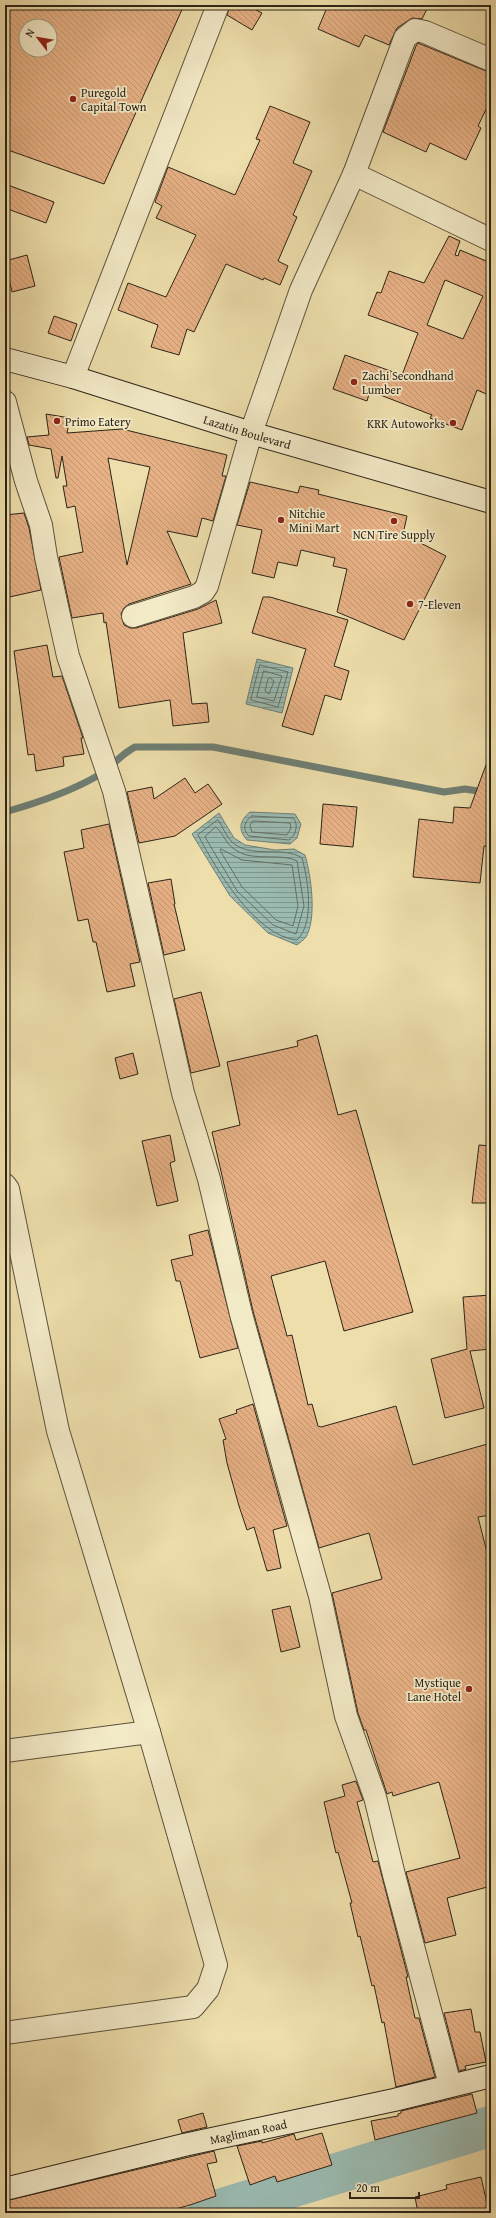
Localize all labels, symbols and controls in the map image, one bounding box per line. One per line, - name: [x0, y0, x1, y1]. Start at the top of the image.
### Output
- north arrow: [18, 18, 58, 58]
- text: N: [21, 25, 39, 40]
- place label: Puregold Capital Town: [81, 84, 147, 115]
- marker: Puregold Capital Town: [68, 94, 78, 104]
- place label: Zachi Secondhand Lumber: [362, 367, 454, 398]
- marker: Zachi Secondhand Lumber: [349, 377, 359, 387]
- street label: Lazatin Boulevard: [201, 410, 294, 453]
- place label: Primo Eatery: [65, 413, 131, 430]
- place label: KRK Autoworks: [367, 415, 445, 432]
- marker: Primo Eatery: [52, 416, 62, 426]
- marker: KRK Autoworks: [448, 418, 458, 428]
- place label: Nitchie Mini Mart: [289, 505, 340, 536]
- marker: Nitchie Mini Mart: [276, 515, 286, 525]
- marker: NCN Tire Supply: [389, 516, 399, 526]
- place label: NCN Tire Supply: [353, 526, 435, 543]
- place label: 7-Eleven: [418, 596, 461, 613]
- marker: 7-Eleven: [405, 599, 415, 609]
- place label: Mystique Lane Hotel: [407, 1674, 462, 1705]
- marker: Mystique Lane Hotel: [464, 1684, 474, 1694]
- street label: Magliman Road: [208, 2115, 289, 2148]
- scale bar: [350, 2174, 419, 2200]
- text: 20 m: [356, 2179, 380, 2196]

